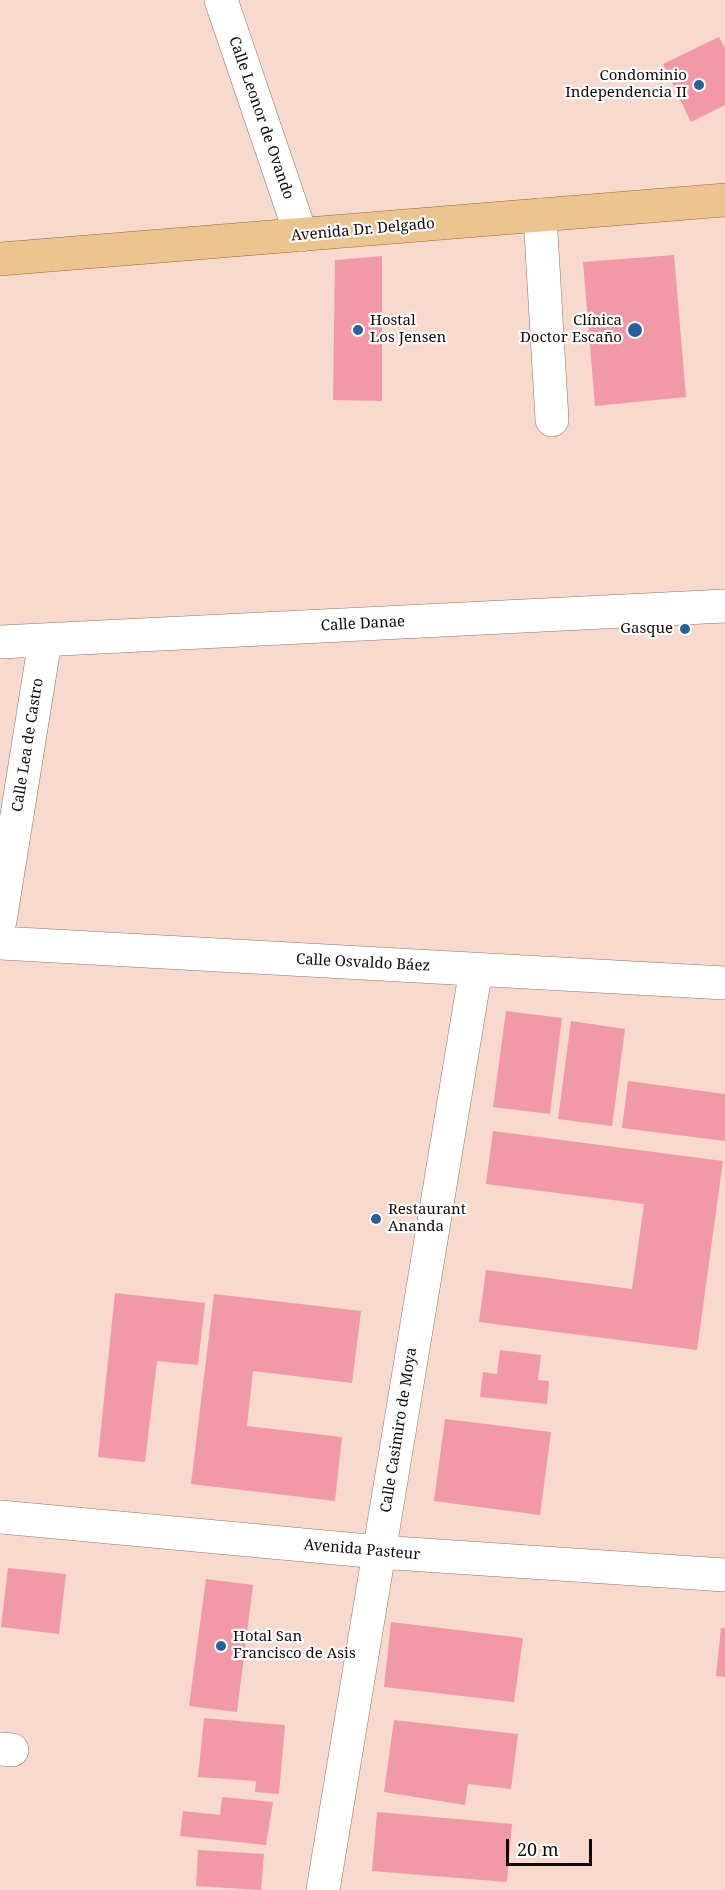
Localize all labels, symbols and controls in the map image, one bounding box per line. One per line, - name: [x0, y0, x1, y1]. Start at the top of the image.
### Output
- street label: Calle Leonor de Ovando: [225, 34, 297, 202]
- place label: Condominio Independencia II: [565, 67, 687, 102]
- marker: Condominio Independencia II: [692, 78, 706, 92]
- street label: Avenida Dr. Delgado: [290, 215, 436, 245]
- place label: Hostal Los Jensen: [370, 312, 446, 347]
- place label: Clínica Doctor Escaño: [520, 312, 622, 347]
- marker: Clínica Doctor Escaño: [626, 321, 644, 339]
- marker: Hostal Los Jensen: [351, 323, 365, 337]
- street label: Calle Danae: [320, 613, 406, 635]
- place label: Gasque: [620, 620, 673, 638]
- marker: Gasque: [678, 622, 692, 636]
- street label: Calle Lea de Castro: [9, 677, 47, 813]
- street label: Calle Osvaldo Báez: [295, 950, 431, 976]
- place label: Restaurant Ananda: [388, 1201, 466, 1236]
- marker: Restaurant Ananda: [369, 1212, 383, 1226]
- street label: Calle Casimiro de Moya: [377, 1346, 421, 1514]
- street label: Avenida Pasteur: [303, 1536, 421, 1564]
- place label: Hotal San Francisco de Asis: [233, 1628, 356, 1663]
- marker: Hotal San Francisco de Asis: [214, 1639, 228, 1653]
- scale bar: [509, 1827, 594, 1865]
- text: 20 m: [517, 1837, 559, 1861]

